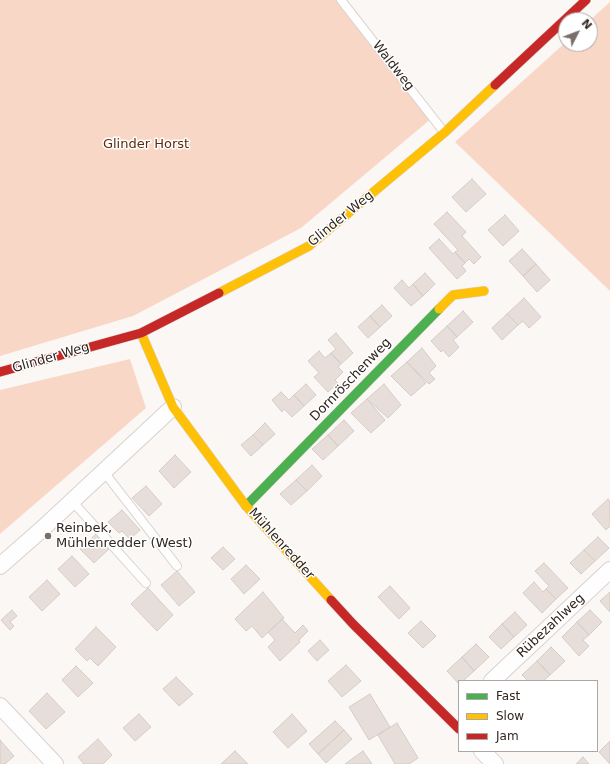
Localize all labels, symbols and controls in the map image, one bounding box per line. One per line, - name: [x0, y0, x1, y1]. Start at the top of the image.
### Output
- north arrow: [558, 12, 598, 52]
- text: N: [579, 17, 594, 32]
- street label: Waldweg: [369, 38, 417, 94]
- park label: Glinder Horst: [103, 137, 189, 153]
- street label: Glinder Weg: [305, 188, 377, 250]
- street label: Dornröschenweg: [307, 335, 395, 425]
- street label: Glinder Weg: [11, 340, 91, 376]
- street label: Mühlenredder: [245, 505, 317, 583]
- place label: Reinbek, Mühlenredder (West): [56, 521, 193, 552]
- marker: Reinbek, Mühlenredder (West): [43, 531, 53, 541]
- street label: Rübezahlweg: [514, 591, 588, 661]
- legend: [458, 680, 598, 752]
- text: Fast: [496, 689, 520, 703]
- text: Slow: [496, 709, 524, 723]
- text: Jam: [496, 729, 519, 743]

